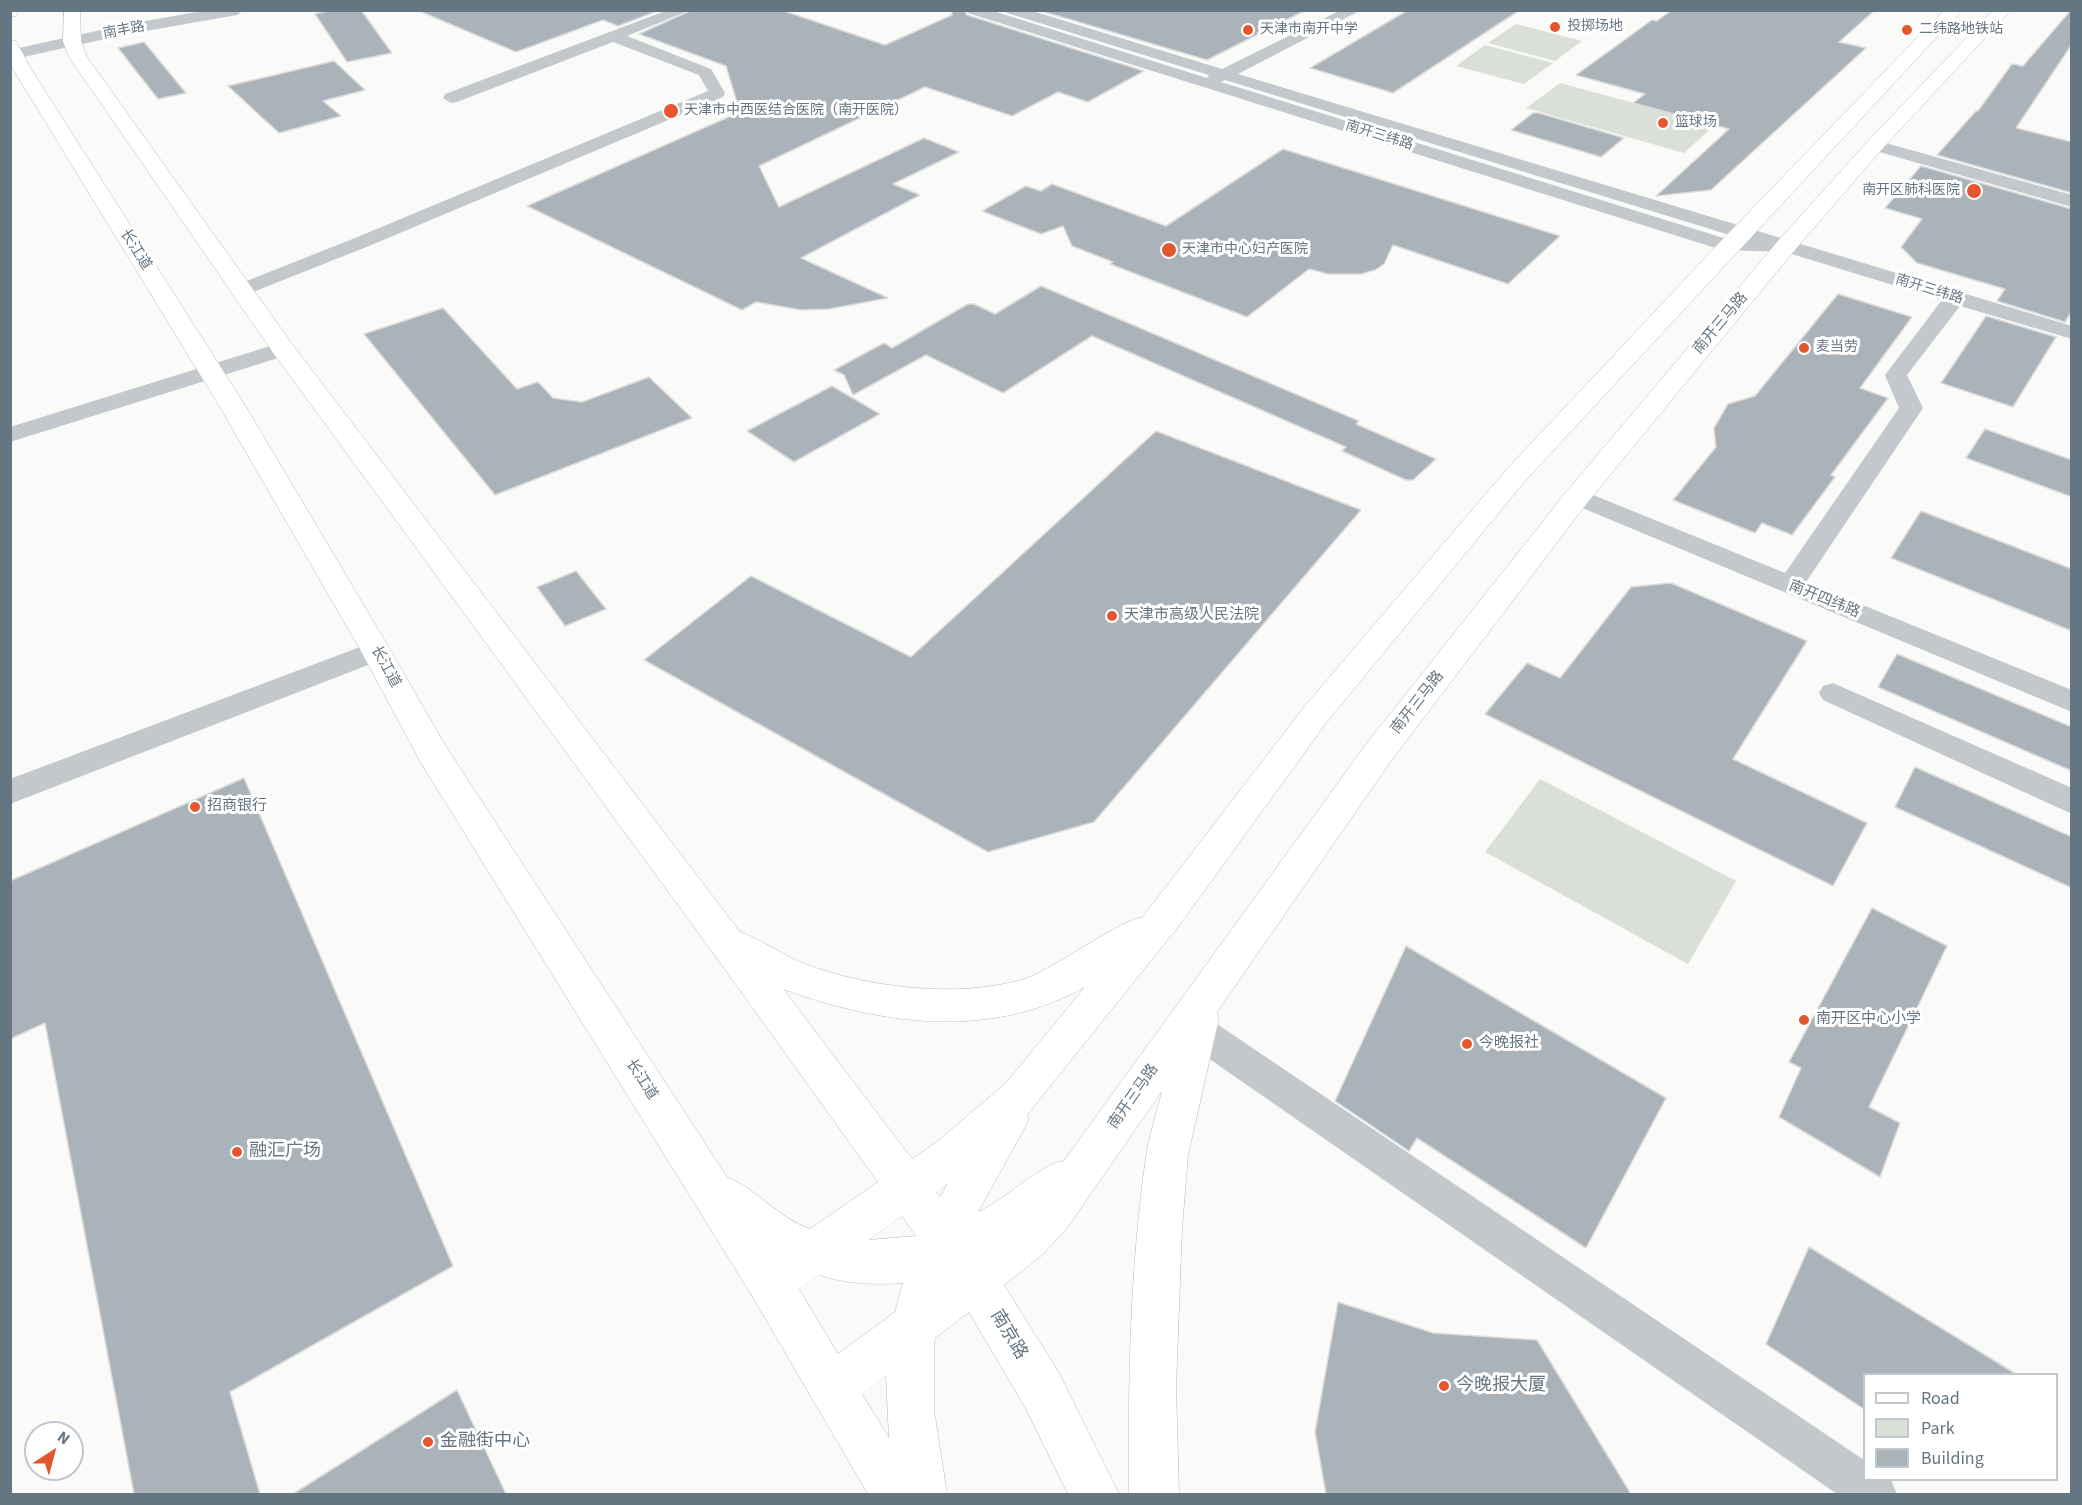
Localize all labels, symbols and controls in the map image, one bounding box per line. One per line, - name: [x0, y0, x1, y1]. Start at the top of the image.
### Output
- street label: 南丰路: [102, 19, 146, 43]
- place label: 投掷场地: [1567, 19, 1623, 35]
- marker: 投掷场地: [1548, 20, 1562, 34]
- place label: 天津市南开中学: [1260, 22, 1358, 38]
- place label: 二纬路地铁站: [1919, 22, 2003, 38]
- marker: 天津市南开中学: [1241, 23, 1255, 37]
- marker: 二纬路地铁站: [1900, 23, 1914, 37]
- marker: 天津市中西医结合医院（南开医院）: [662, 102, 680, 120]
- place label: 天津市中西医结合医院（南开医院）: [684, 103, 908, 119]
- place label: 篮球场: [1675, 115, 1717, 131]
- marker: 篮球场: [1656, 116, 1670, 130]
- street label: 南开三纬路: [1343, 118, 1415, 154]
- marker: 南开区肺科医院: [1965, 182, 1983, 200]
- place label: 南开区肺科医院: [1862, 183, 1960, 199]
- street label: 长江道: [115, 226, 155, 274]
- marker: 天津市中心妇产医院: [1160, 241, 1178, 259]
- place label: 天津市中心妇产医院: [1182, 242, 1308, 258]
- street label: 南开三纬路: [1893, 272, 1965, 308]
- street label: 南开三马路: [1690, 289, 1752, 359]
- place label: 麦当劳: [1816, 340, 1858, 356]
- marker: 麦当劳: [1797, 341, 1811, 355]
- street label: 南开四纬路: [1786, 578, 1862, 622]
- place label: 天津市高级人民法院: [1124, 607, 1259, 625]
- marker: 天津市高级人民法院: [1105, 609, 1119, 623]
- street label: 长江道: [366, 643, 404, 691]
- street label: 南开三马路: [1388, 668, 1448, 738]
- place label: 招商银行: [207, 798, 267, 816]
- marker: 招商银行: [188, 800, 202, 814]
- place label: 南开区中心小学: [1816, 1011, 1921, 1029]
- marker: 南开区中心小学: [1797, 1013, 1811, 1027]
- place label: 今晚报社: [1479, 1035, 1539, 1053]
- marker: 今晚报社: [1460, 1037, 1474, 1051]
- street label: 长江道: [621, 1056, 661, 1104]
- street label: 南开三马路: [1105, 1061, 1163, 1133]
- place label: 融汇广场: [249, 1141, 321, 1163]
- marker: 融汇广场: [230, 1145, 244, 1159]
- street label: 南京路: [985, 1306, 1031, 1364]
- legend: [1863, 1373, 2058, 1481]
- place label: 今晚报大厦: [1456, 1375, 1546, 1397]
- marker: 今晚报大厦: [1437, 1379, 1451, 1393]
- text: Road: [1921, 1386, 1960, 1411]
- text: Park: [1921, 1416, 1955, 1441]
- north arrow: [24, 1421, 84, 1481]
- text: N: [53, 1426, 74, 1450]
- place label: 金融街中心: [440, 1431, 530, 1453]
- marker: 金融街中心: [421, 1435, 435, 1449]
- text: Building: [1921, 1446, 1984, 1471]

